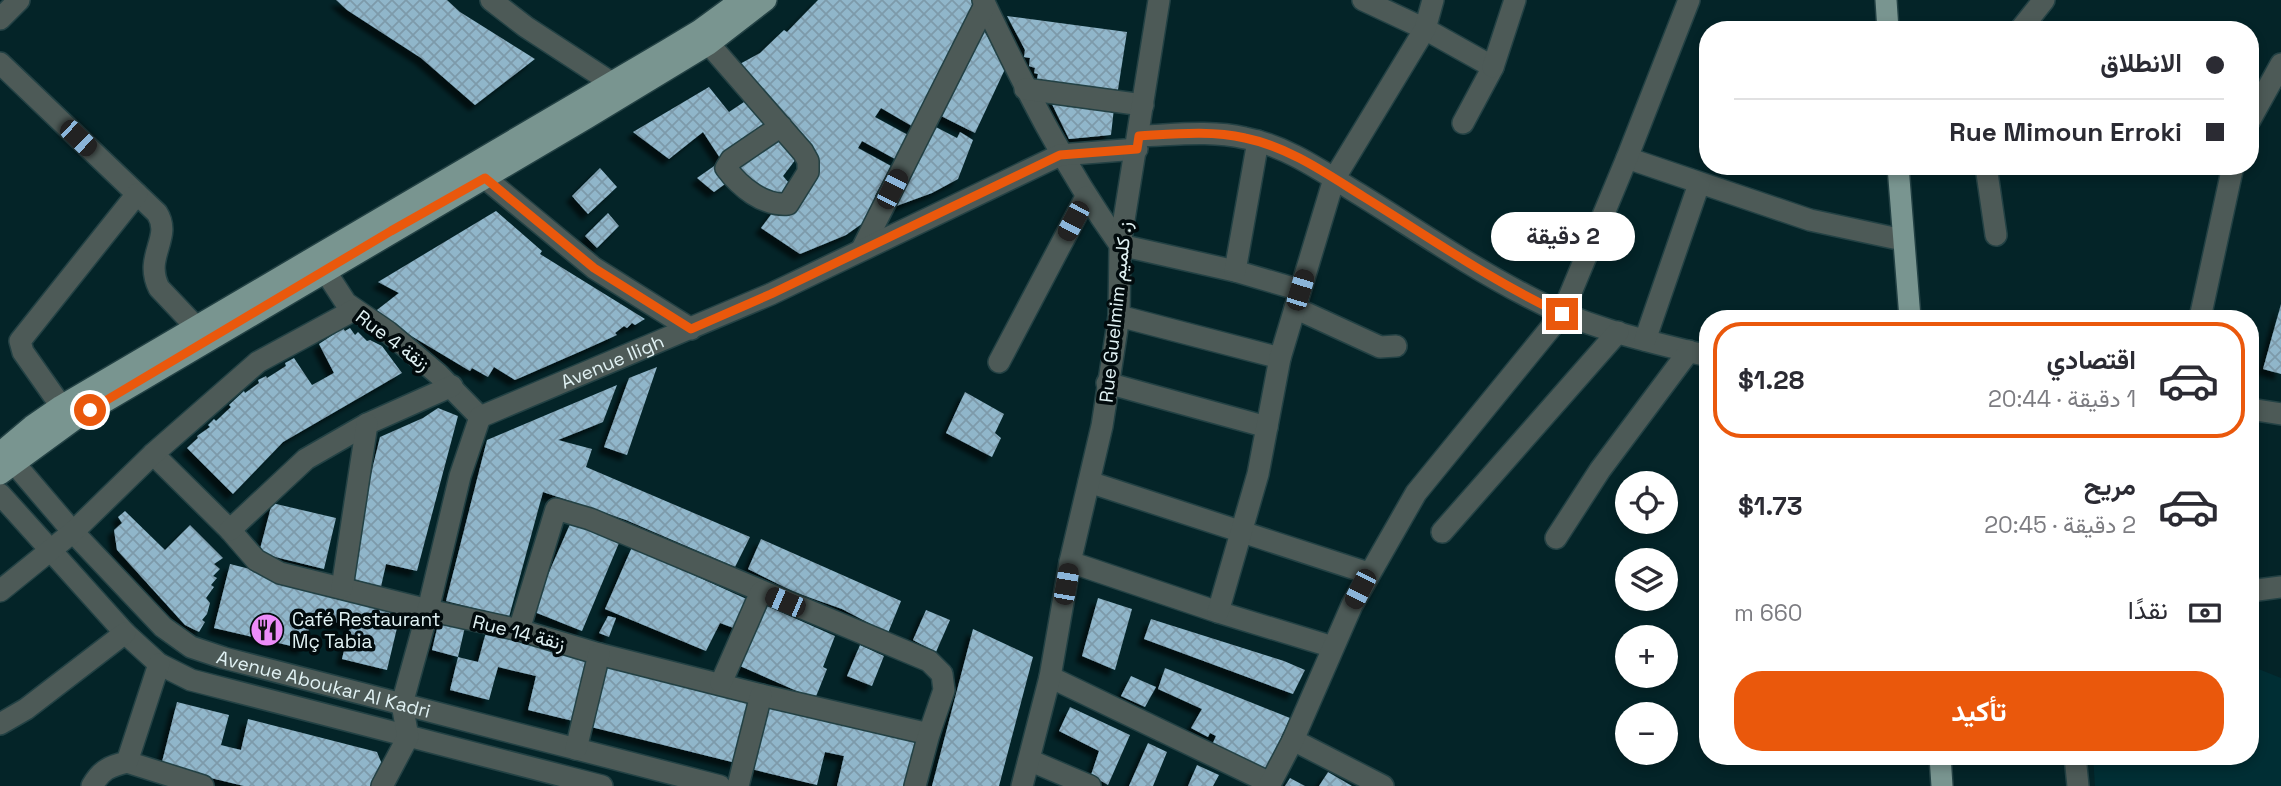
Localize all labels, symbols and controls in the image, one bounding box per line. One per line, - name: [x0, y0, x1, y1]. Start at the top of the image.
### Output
- text: الانطلاق: [2100, 46, 2182, 80]
- text: Rue Mimoun Erroki: [1949, 115, 2182, 149]
- car: [56, 116, 101, 160]
- car: [874, 166, 911, 212]
- car: [1054, 198, 1093, 244]
- callout: 2 دقيقة: [1490, 212, 1634, 262]
- street label: Rue Guelmim ز. كلميم: [1094, 220, 1137, 404]
- text: 2 دقيقة: [1526, 221, 1600, 251]
- car: [1284, 267, 1317, 313]
- route end: [1546, 298, 1578, 330]
- street label: Rue 4 زنقة: [351, 304, 435, 376]
- street label: Avenue Iligh: [557, 329, 668, 395]
- text: اقتصادي: [2047, 343, 2136, 377]
- icon: car: [2157, 349, 2220, 412]
- text: $1.28: [1738, 363, 1804, 397]
- text: 1 دقيقة · 20:44: [1988, 384, 2136, 414]
- route start: [74, 394, 106, 426]
- text: مريح: [2084, 469, 2136, 503]
- map controls: [1615, 471, 1678, 765]
- button: locate: [1615, 471, 1678, 534]
- icon: car: [2157, 475, 2220, 538]
- text: $1.73: [1738, 489, 1803, 523]
- text: 2 دقيقة · 20:45: [1984, 510, 2136, 540]
- button: layers: [1615, 548, 1678, 611]
- car: [1053, 561, 1080, 607]
- car: [1342, 566, 1379, 612]
- car: [762, 584, 809, 620]
- text: نقدًا: [2128, 593, 2168, 627]
- icon: cash: [2186, 594, 2224, 632]
- text: 660 m: [1734, 598, 1803, 628]
- place label: Café Restaurant Mç Tabia: [292, 607, 441, 654]
- street label: Rue 14 زنقة: [470, 609, 568, 656]
- restaurant icon: Café Restaurant Mç Tabia: [248, 611, 286, 649]
- button: +: [1615, 625, 1678, 688]
- street label: Avenue Aboukar Al Kadri: [213, 644, 433, 724]
- button: تأكيد: [1734, 671, 2224, 751]
- button: −: [1615, 702, 1678, 765]

